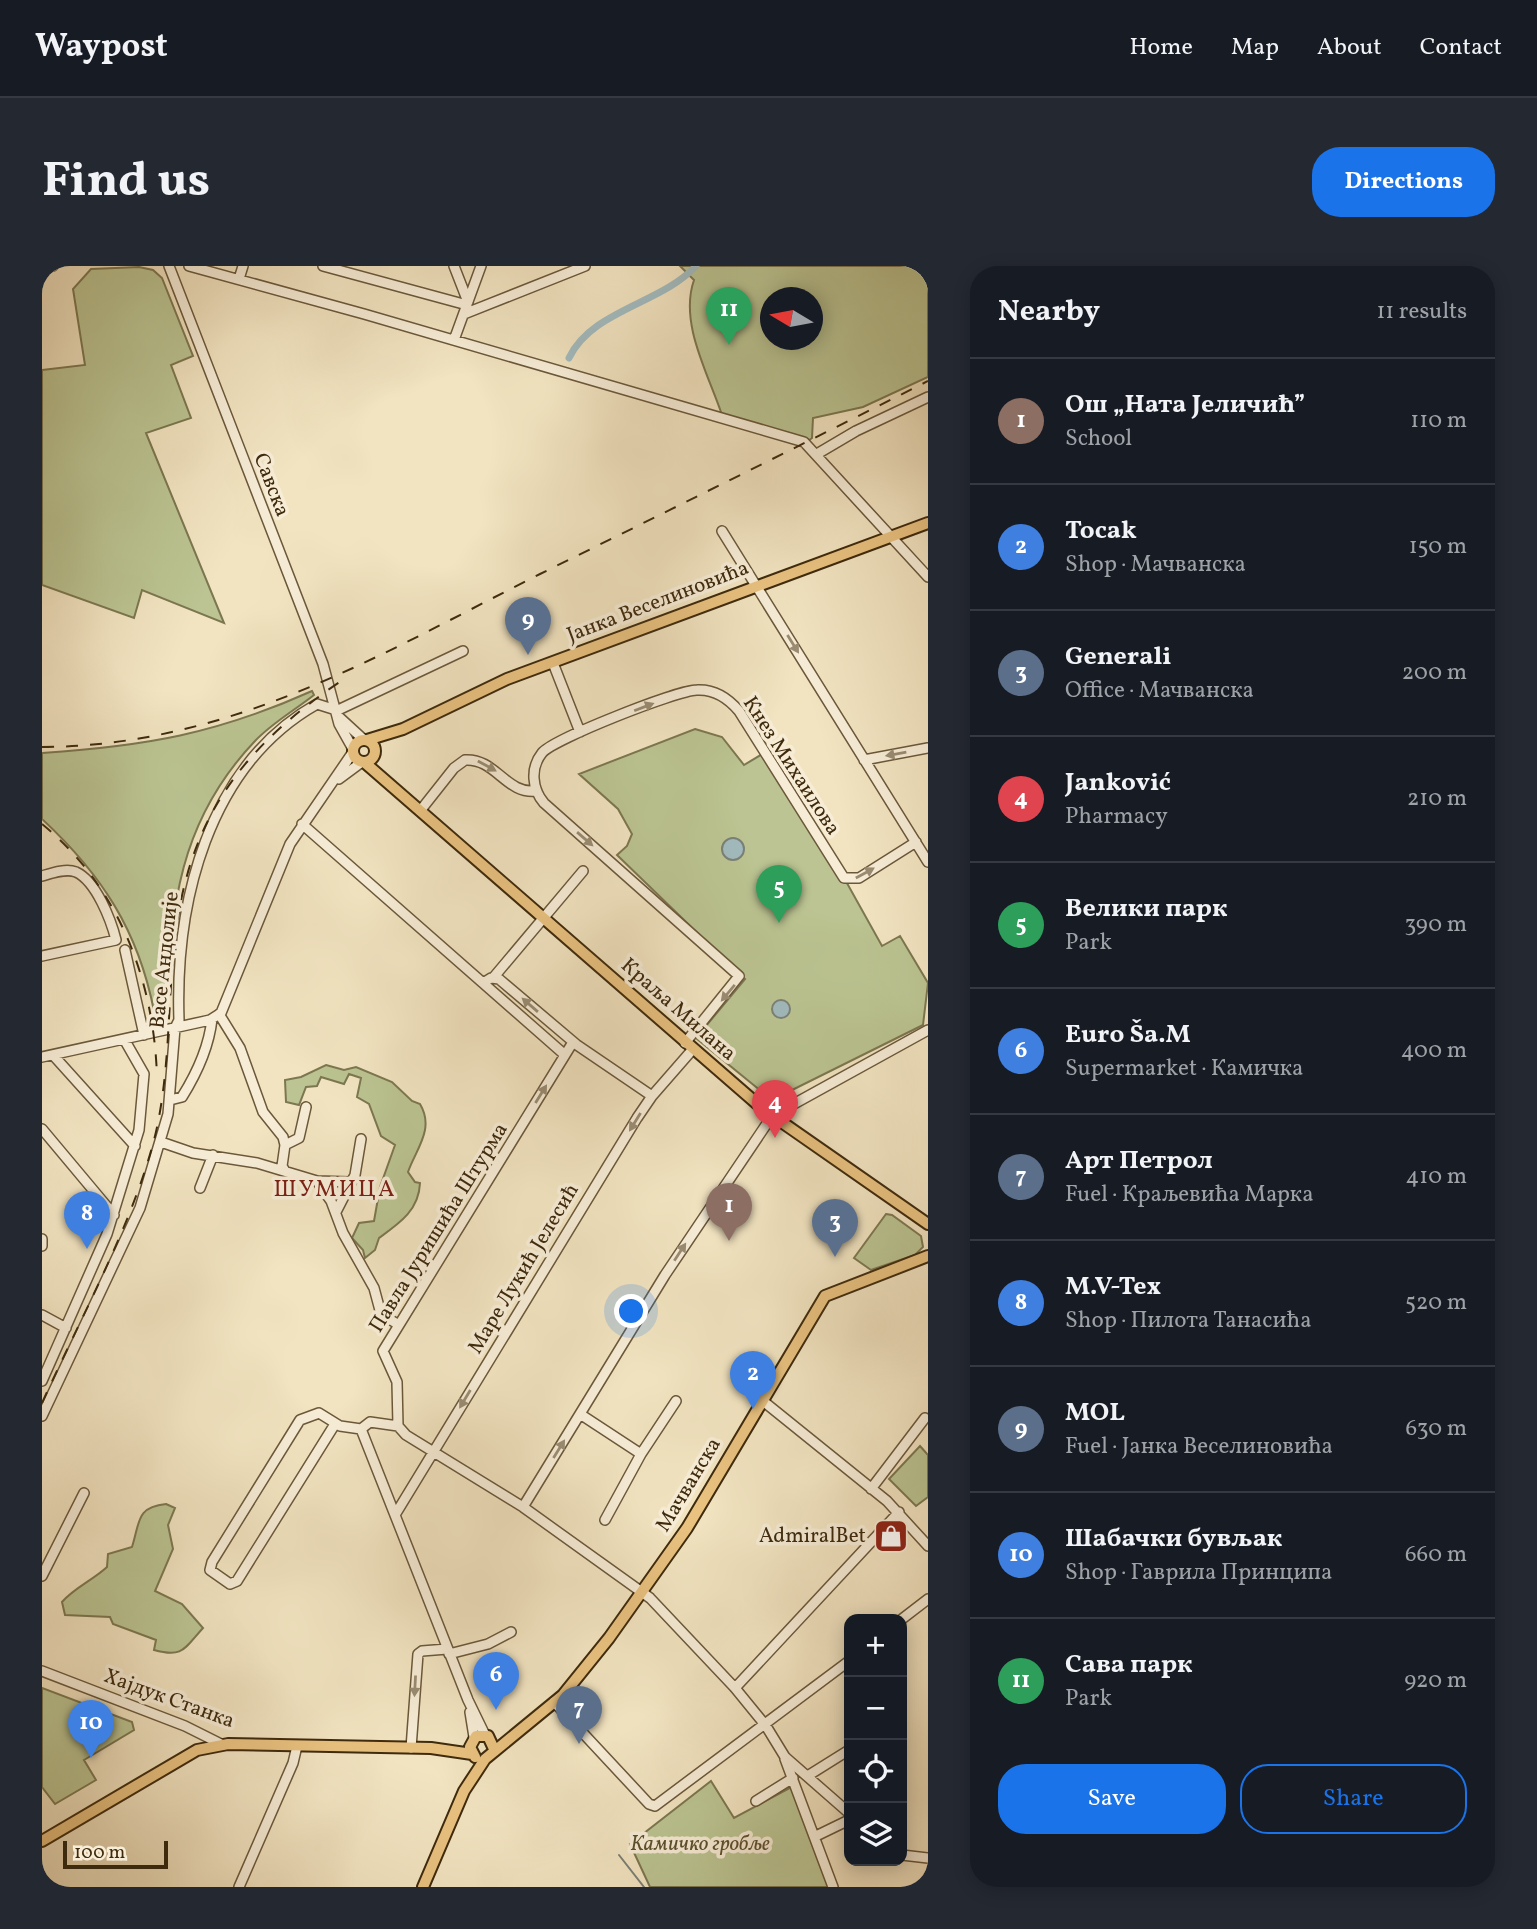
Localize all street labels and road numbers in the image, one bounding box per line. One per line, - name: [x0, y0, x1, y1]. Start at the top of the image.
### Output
- street label: Савска: [246, 449, 296, 521]
- street label: Јанка Веселиновића: [563, 554, 753, 650]
- street label: Кнез Михаилова: [735, 691, 847, 841]
- street label: Васе Андолије: [143, 890, 187, 1030]
- street label: Краља Милана: [614, 952, 742, 1068]
- street label: Павла Јуришића Штурма: [362, 1118, 516, 1338]
- street label: Маре Лукић Јелесић: [462, 1178, 586, 1360]
- street label: Мачванска: [649, 1432, 729, 1538]
- street label: Хајдук Станка: [100, 1662, 238, 1736]

